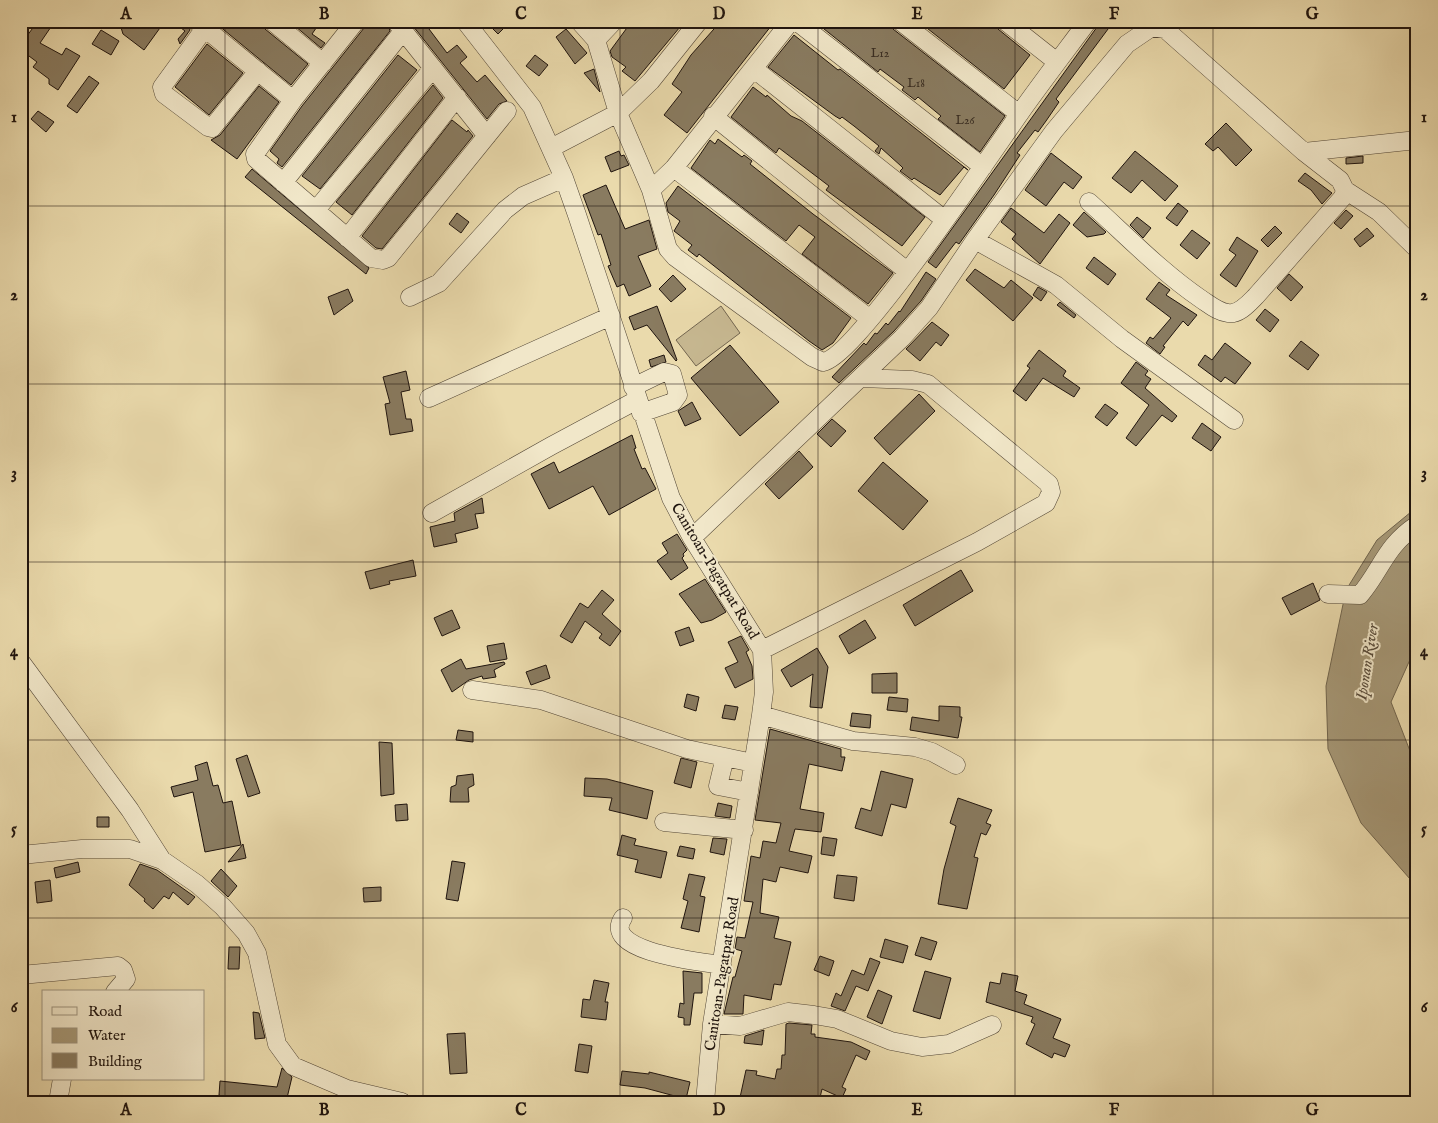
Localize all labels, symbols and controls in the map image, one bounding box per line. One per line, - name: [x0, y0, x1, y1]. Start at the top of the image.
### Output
- text: A: [120, 5, 133, 25]
- text: B: [319, 5, 330, 25]
- text: C: [515, 5, 527, 25]
- text: D: [713, 5, 726, 25]
- text: E: [911, 5, 923, 25]
- text: F: [1109, 5, 1120, 25]
- text: G: [1306, 5, 1319, 25]
- house number: L12: [871, 46, 890, 61]
- house number: L18: [907, 76, 925, 91]
- text: 1: [11, 108, 17, 128]
- text: 1: [1421, 108, 1427, 128]
- house number: L26: [955, 113, 976, 128]
- text: 2: [10, 286, 18, 306]
- text: 2: [1420, 286, 1428, 306]
- text: 3: [11, 464, 17, 484]
- text: 3: [1421, 464, 1427, 484]
- street label: Canitoan-Pagatpat Road: [667, 499, 764, 643]
- water label: Iponan River: [1352, 621, 1384, 703]
- text: 4: [10, 642, 19, 662]
- text: 4: [1420, 642, 1429, 662]
- text: 5: [11, 820, 17, 840]
- text: 5: [1421, 820, 1427, 840]
- street label: Canitoan-Pagatpat Road: [700, 895, 744, 1052]
- legend: [42, 990, 205, 1080]
- text: 6: [11, 998, 19, 1018]
- text: 6: [1421, 998, 1429, 1018]
- text: Road: [88, 1002, 123, 1021]
- text: Water: [88, 1026, 126, 1045]
- text: Building: [88, 1052, 143, 1071]
- text: A: [120, 1101, 133, 1121]
- text: B: [319, 1101, 330, 1121]
- text: C: [515, 1101, 527, 1121]
- text: D: [713, 1101, 726, 1121]
- text: E: [911, 1101, 923, 1121]
- text: F: [1109, 1101, 1120, 1121]
- text: G: [1306, 1101, 1319, 1121]

